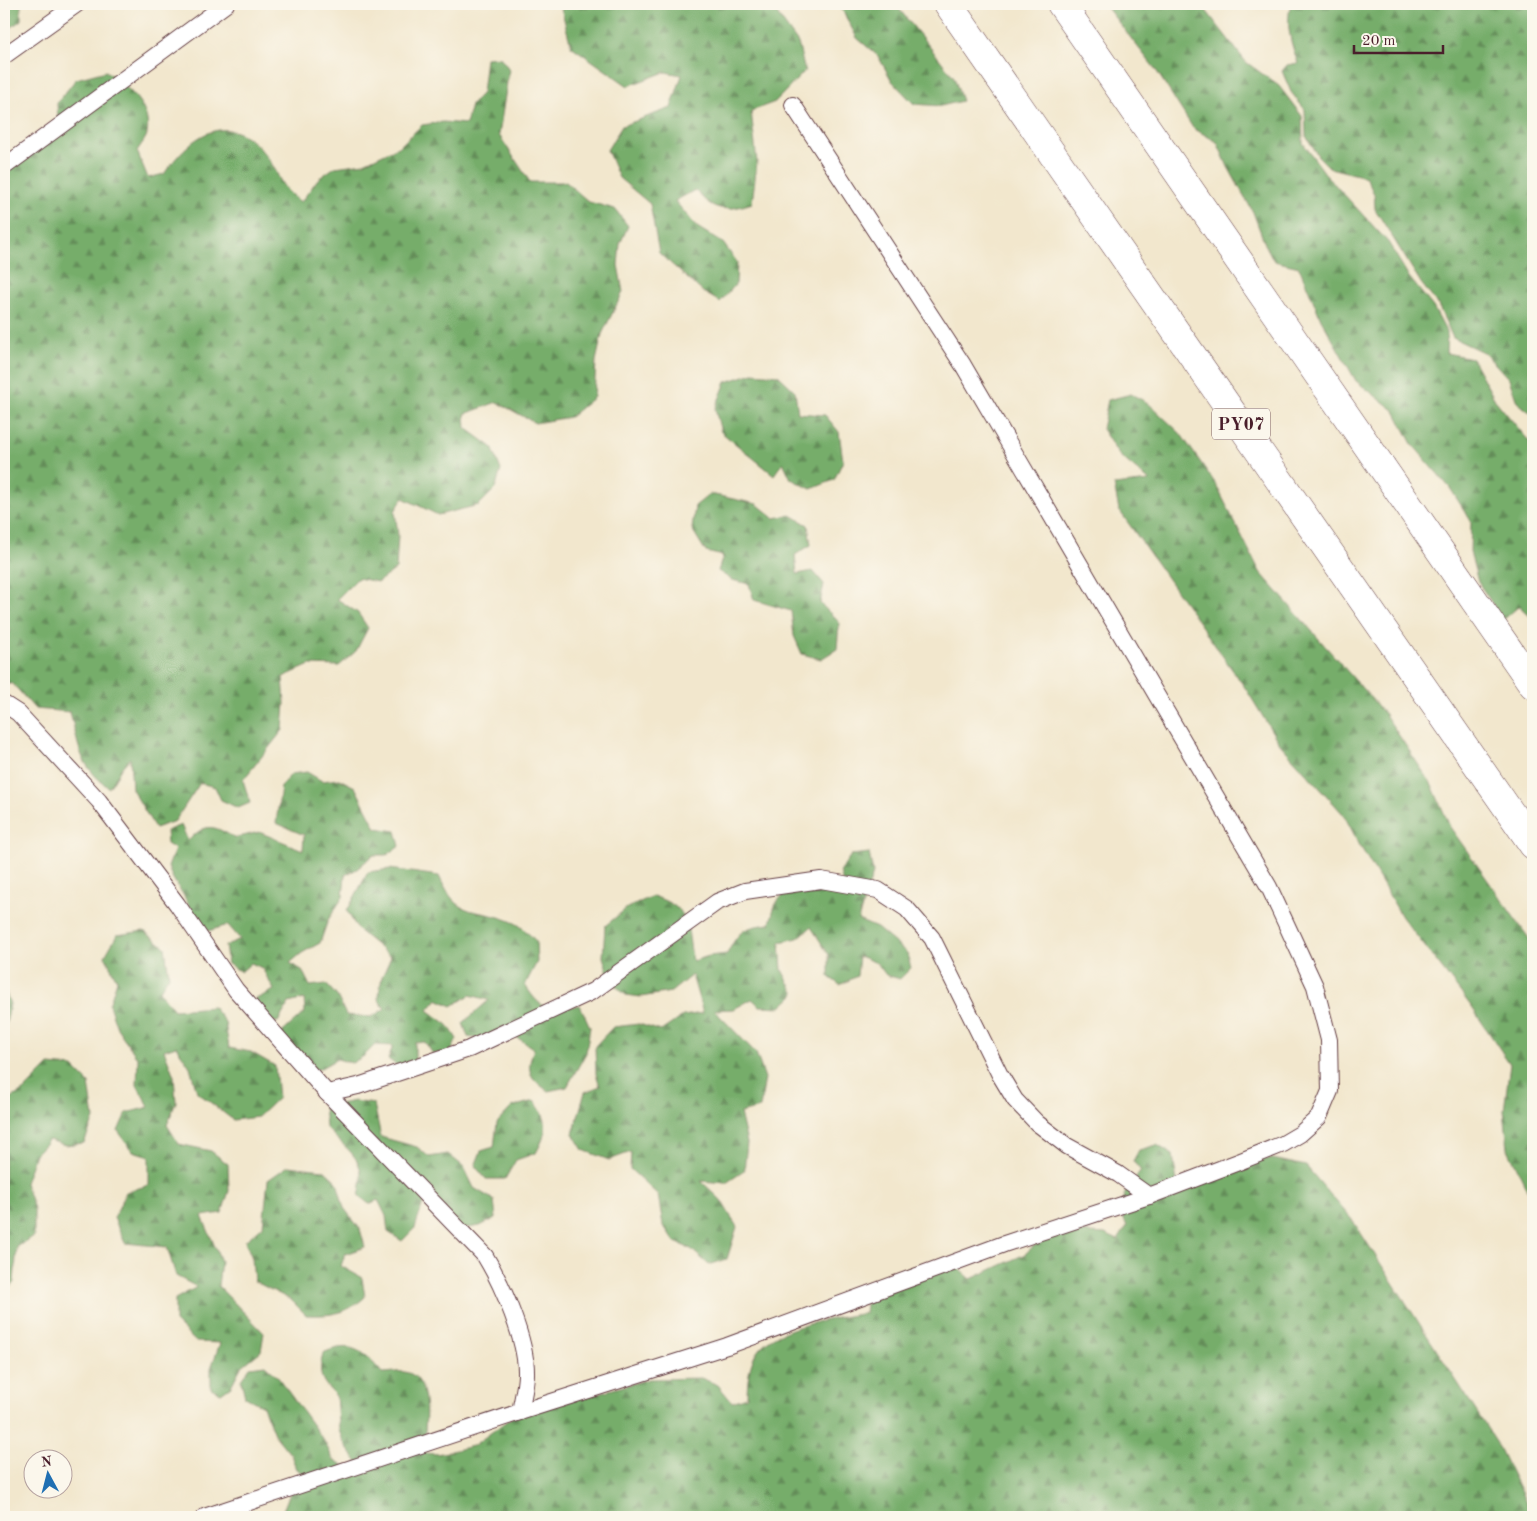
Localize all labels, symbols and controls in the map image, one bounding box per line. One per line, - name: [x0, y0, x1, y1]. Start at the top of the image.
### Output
- scale bar: [1354, 22, 1443, 54]
- text: 20 m: [1362, 34, 1396, 49]
- road number: PY07: [1212, 408, 1270, 439]
- north arrow: [22, 1448, 72, 1498]
- text: N: [40, 1454, 53, 1470]

